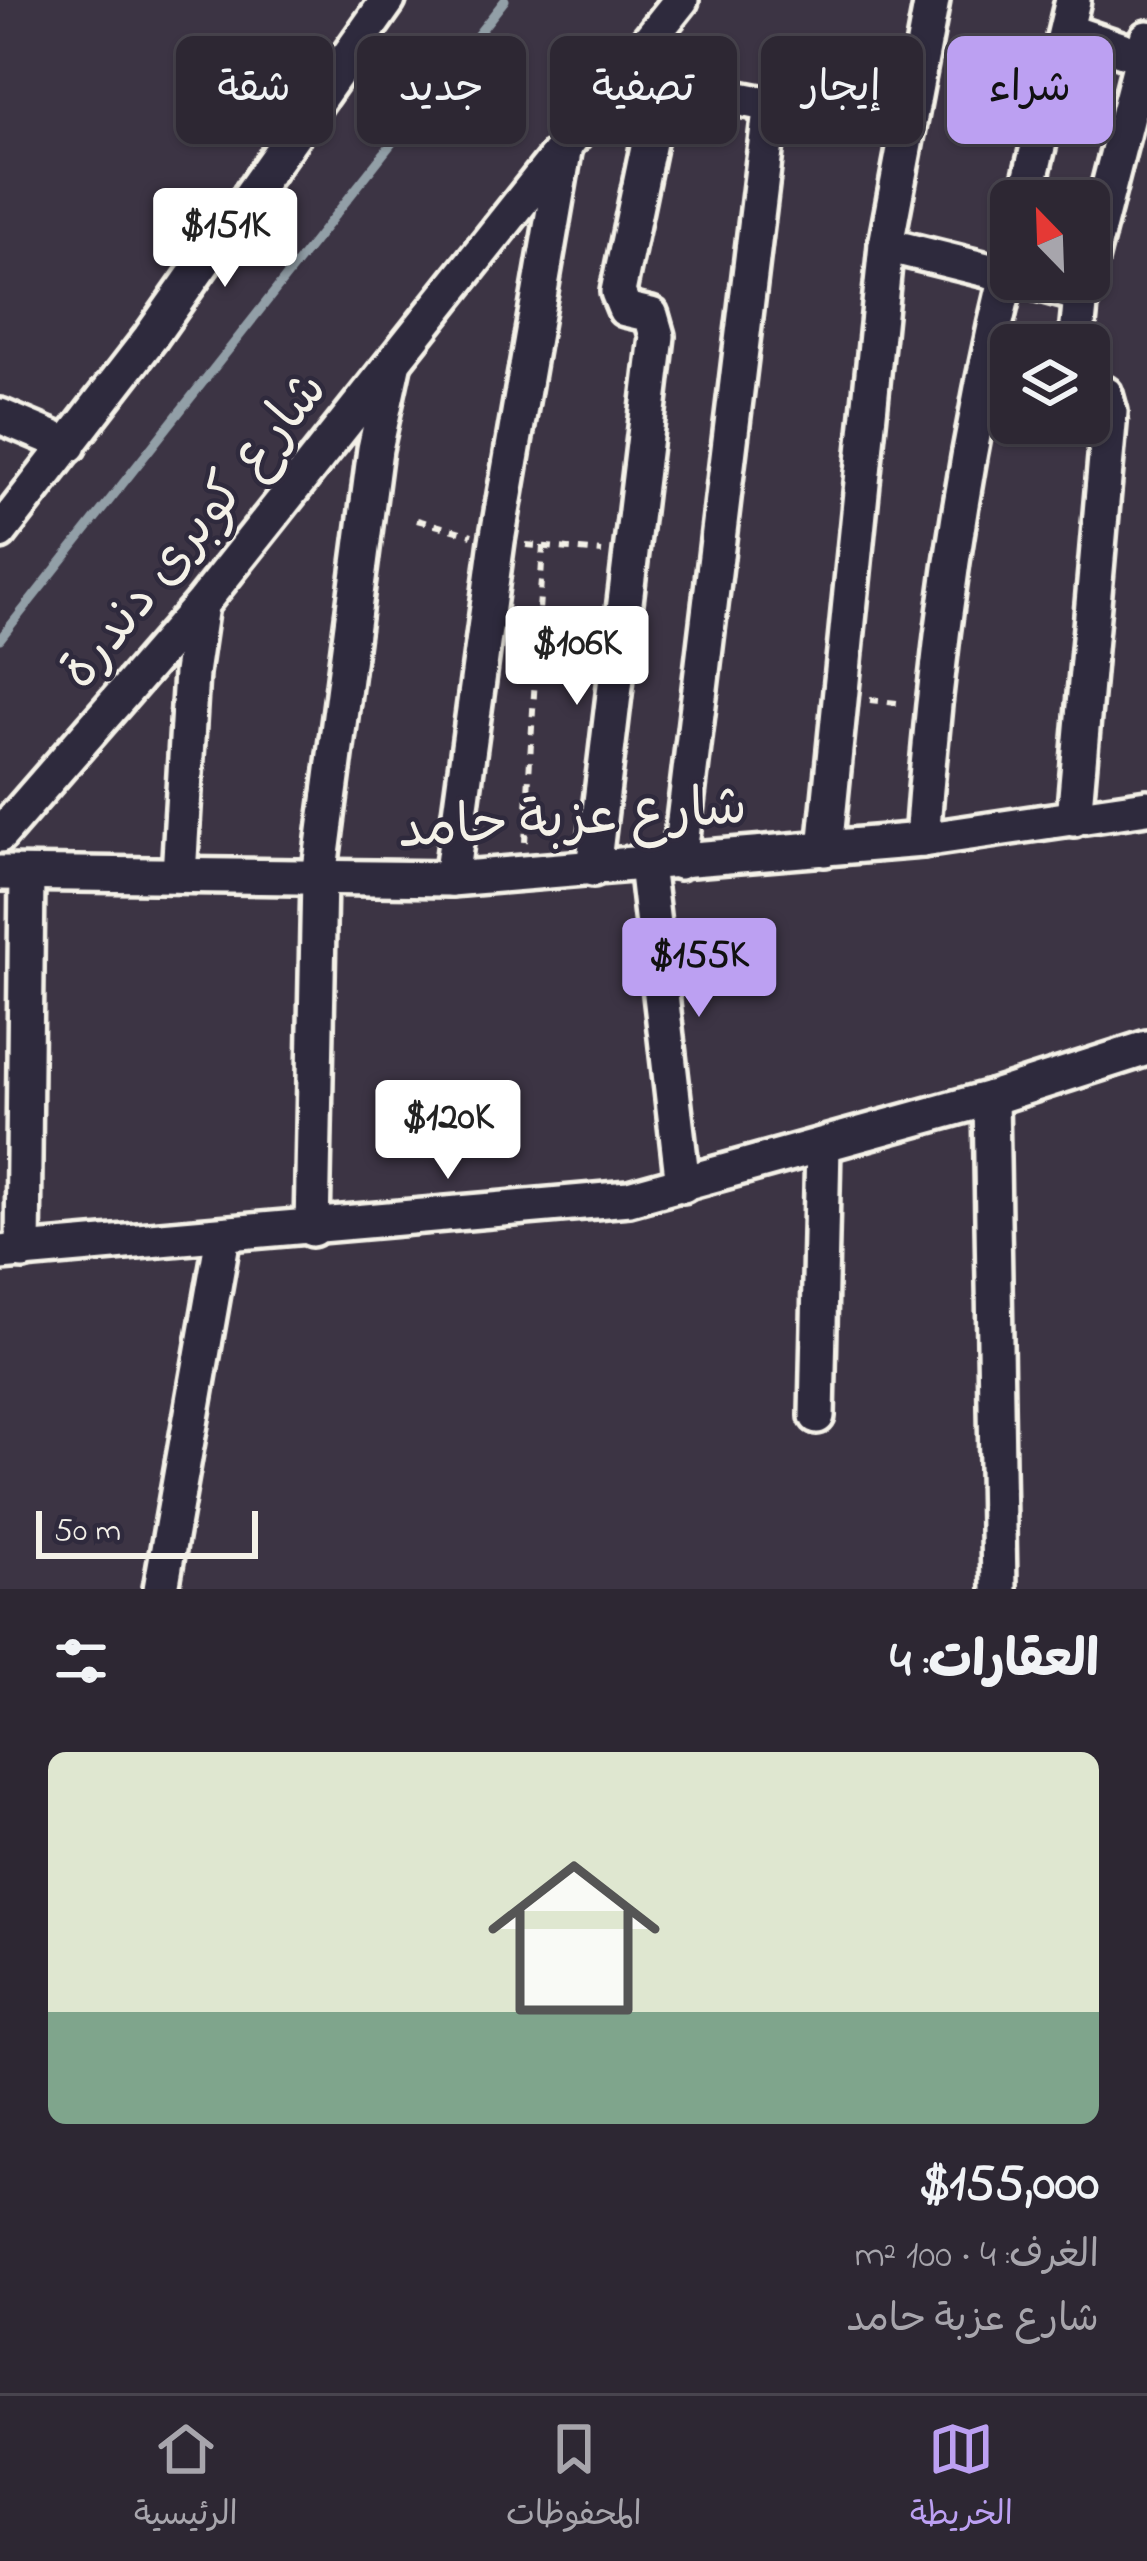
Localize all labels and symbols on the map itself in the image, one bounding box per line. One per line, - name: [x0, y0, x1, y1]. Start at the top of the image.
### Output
- north arrow: [990, 180, 1110, 300]
- pin: $151K: [141, 188, 309, 290]
- street label: شارع كوبرى دندرة: [43, 356, 349, 708]
- pin: $106K: [493, 606, 661, 708]
- street label: شارع عزبة حامد: [395, 770, 750, 872]
- pin: $155K: [615, 918, 783, 1020]
- pin: $120K: [364, 1080, 532, 1182]
- scale bar: [36, 1505, 258, 1558]

